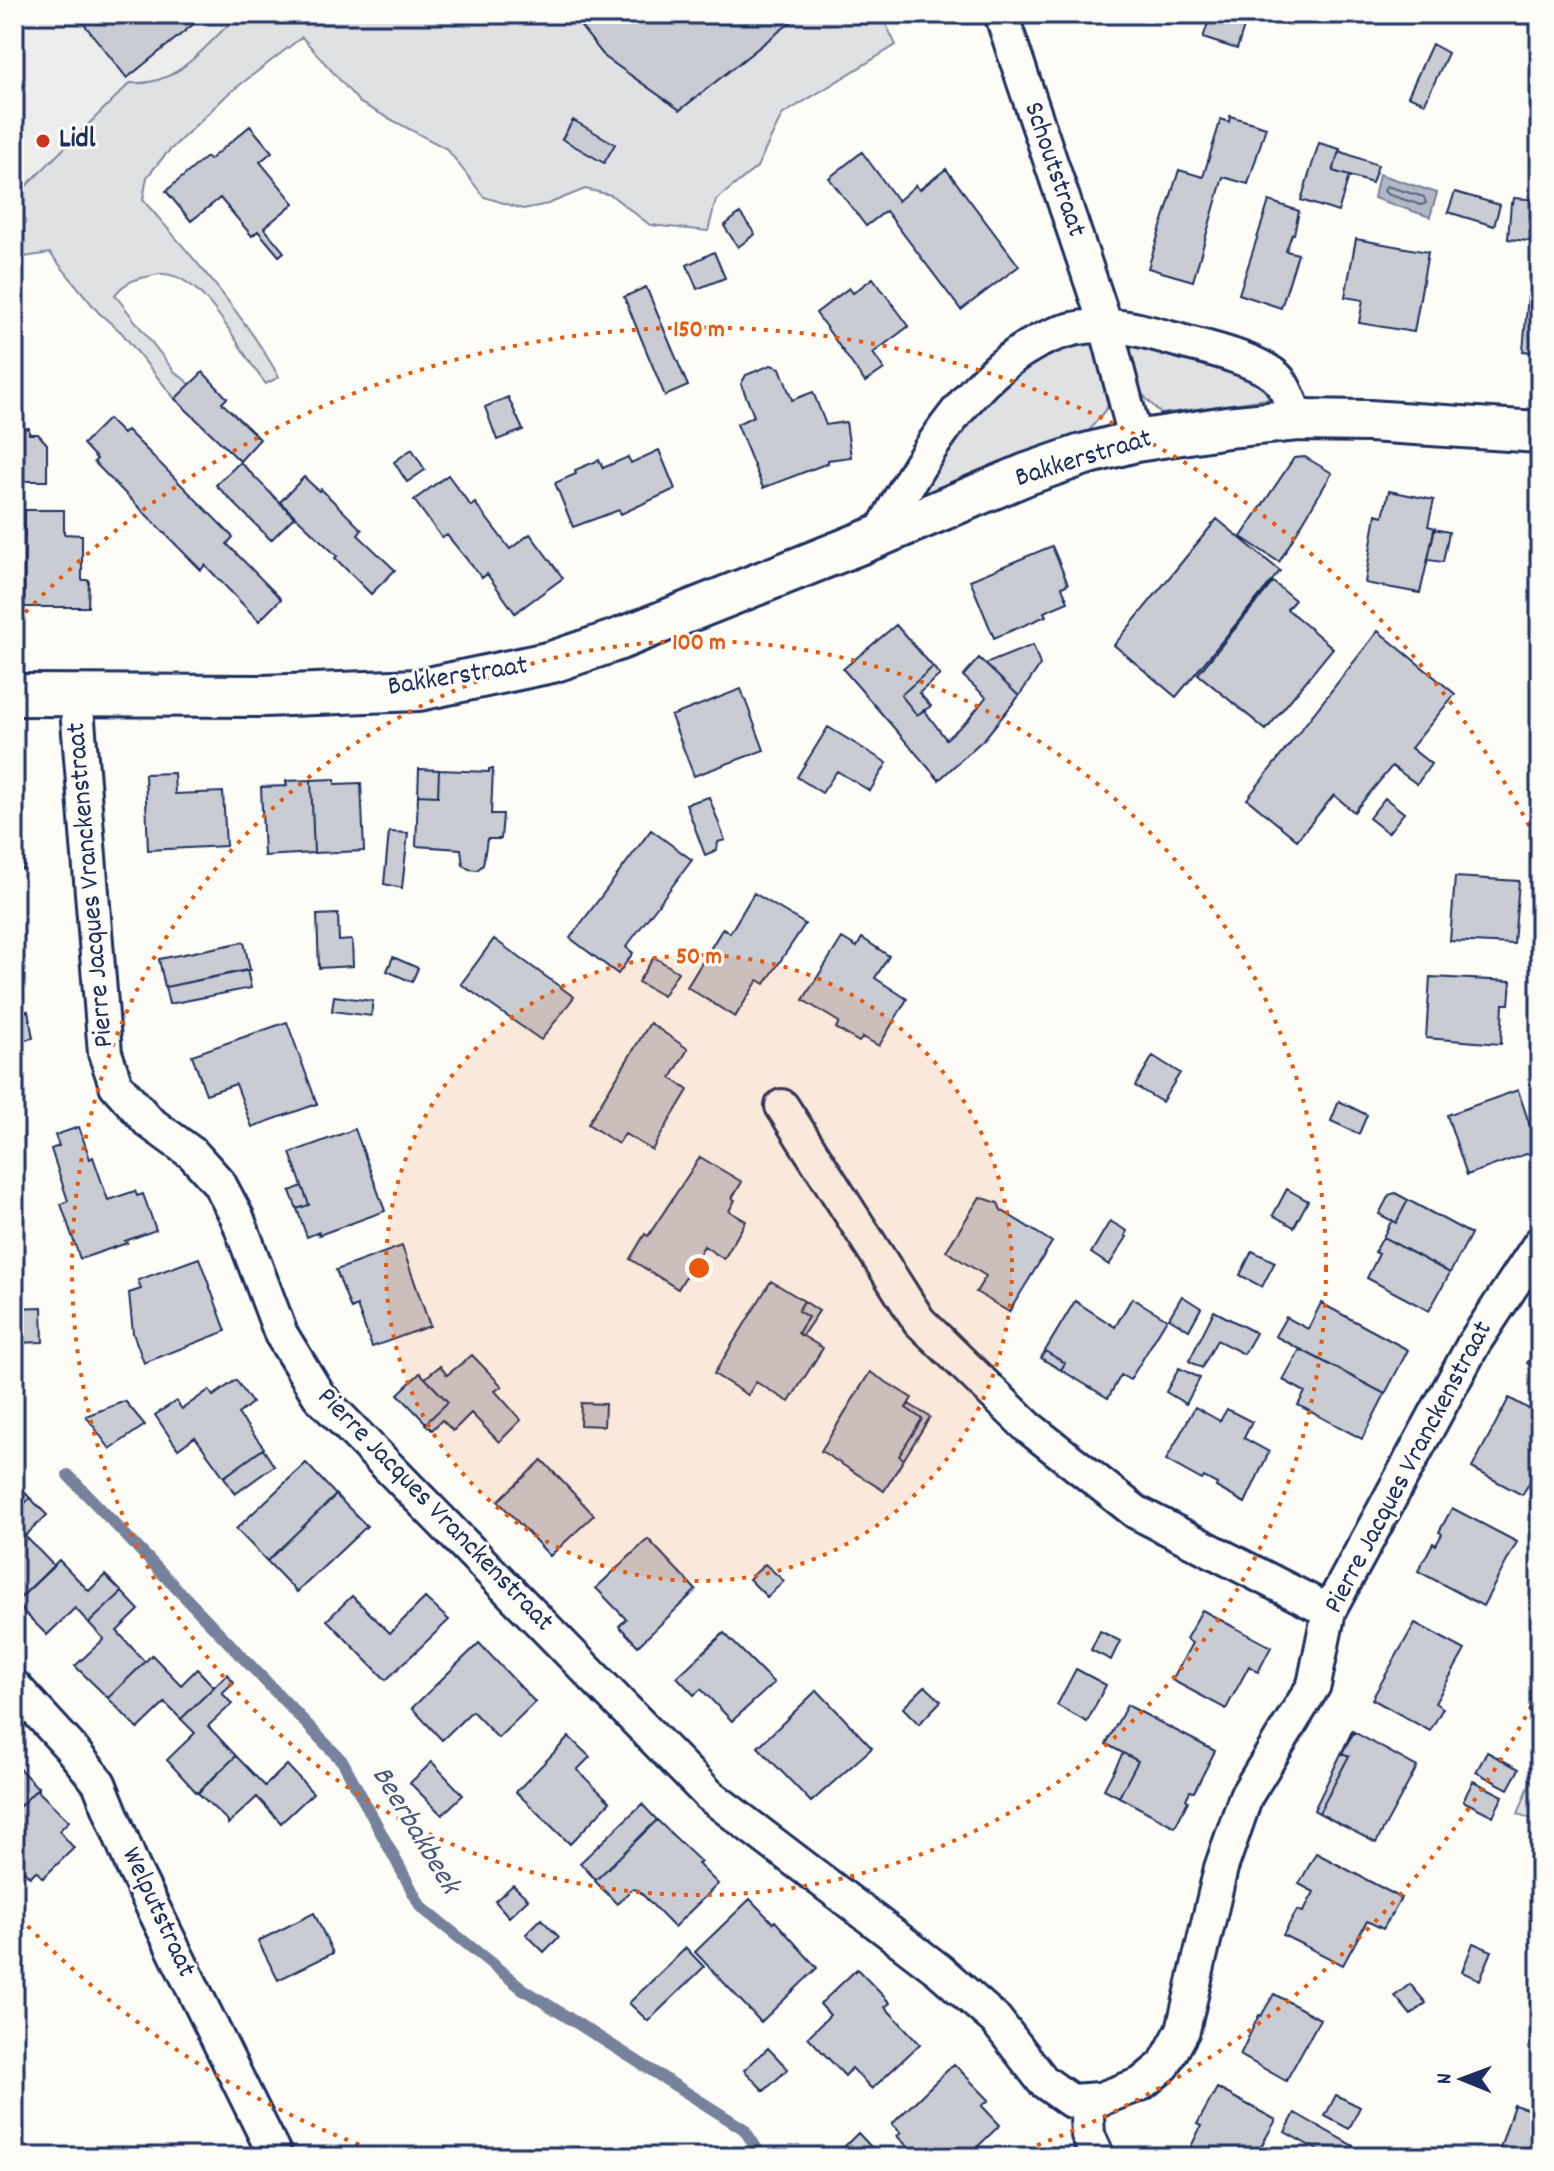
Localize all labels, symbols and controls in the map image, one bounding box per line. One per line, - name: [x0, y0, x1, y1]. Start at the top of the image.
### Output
- street label: Schoutstraat: [1011, 97, 1095, 243]
- place label: Lidl: [59, 121, 96, 161]
- marker: Lidl: [34, 132, 52, 150]
- text: 150 m: [673, 314, 725, 348]
- street label: Bakkerstraat: [1011, 420, 1157, 500]
- text: 100 m: [672, 627, 726, 661]
- street label: Bakkerstraat: [385, 647, 531, 709]
- street label: Pierre Jacques Vranckenstraat: [58, 721, 126, 1049]
- text: 50 m: [676, 941, 722, 975]
- centre of rings: [685, 1254, 713, 1282]
- street label: Pierre Jacques Vranckenstraat: [1316, 1315, 1504, 1621]
- street label: Pierre Jacques Vranckenstraat: [306, 1380, 562, 1642]
- water label: Beerbakbeek: [359, 1759, 471, 1906]
- street label: Welputstraat: [109, 1841, 205, 1985]
- north arrow: [1422, 2039, 1502, 2119]
- text: N: [1430, 2073, 1461, 2084]

